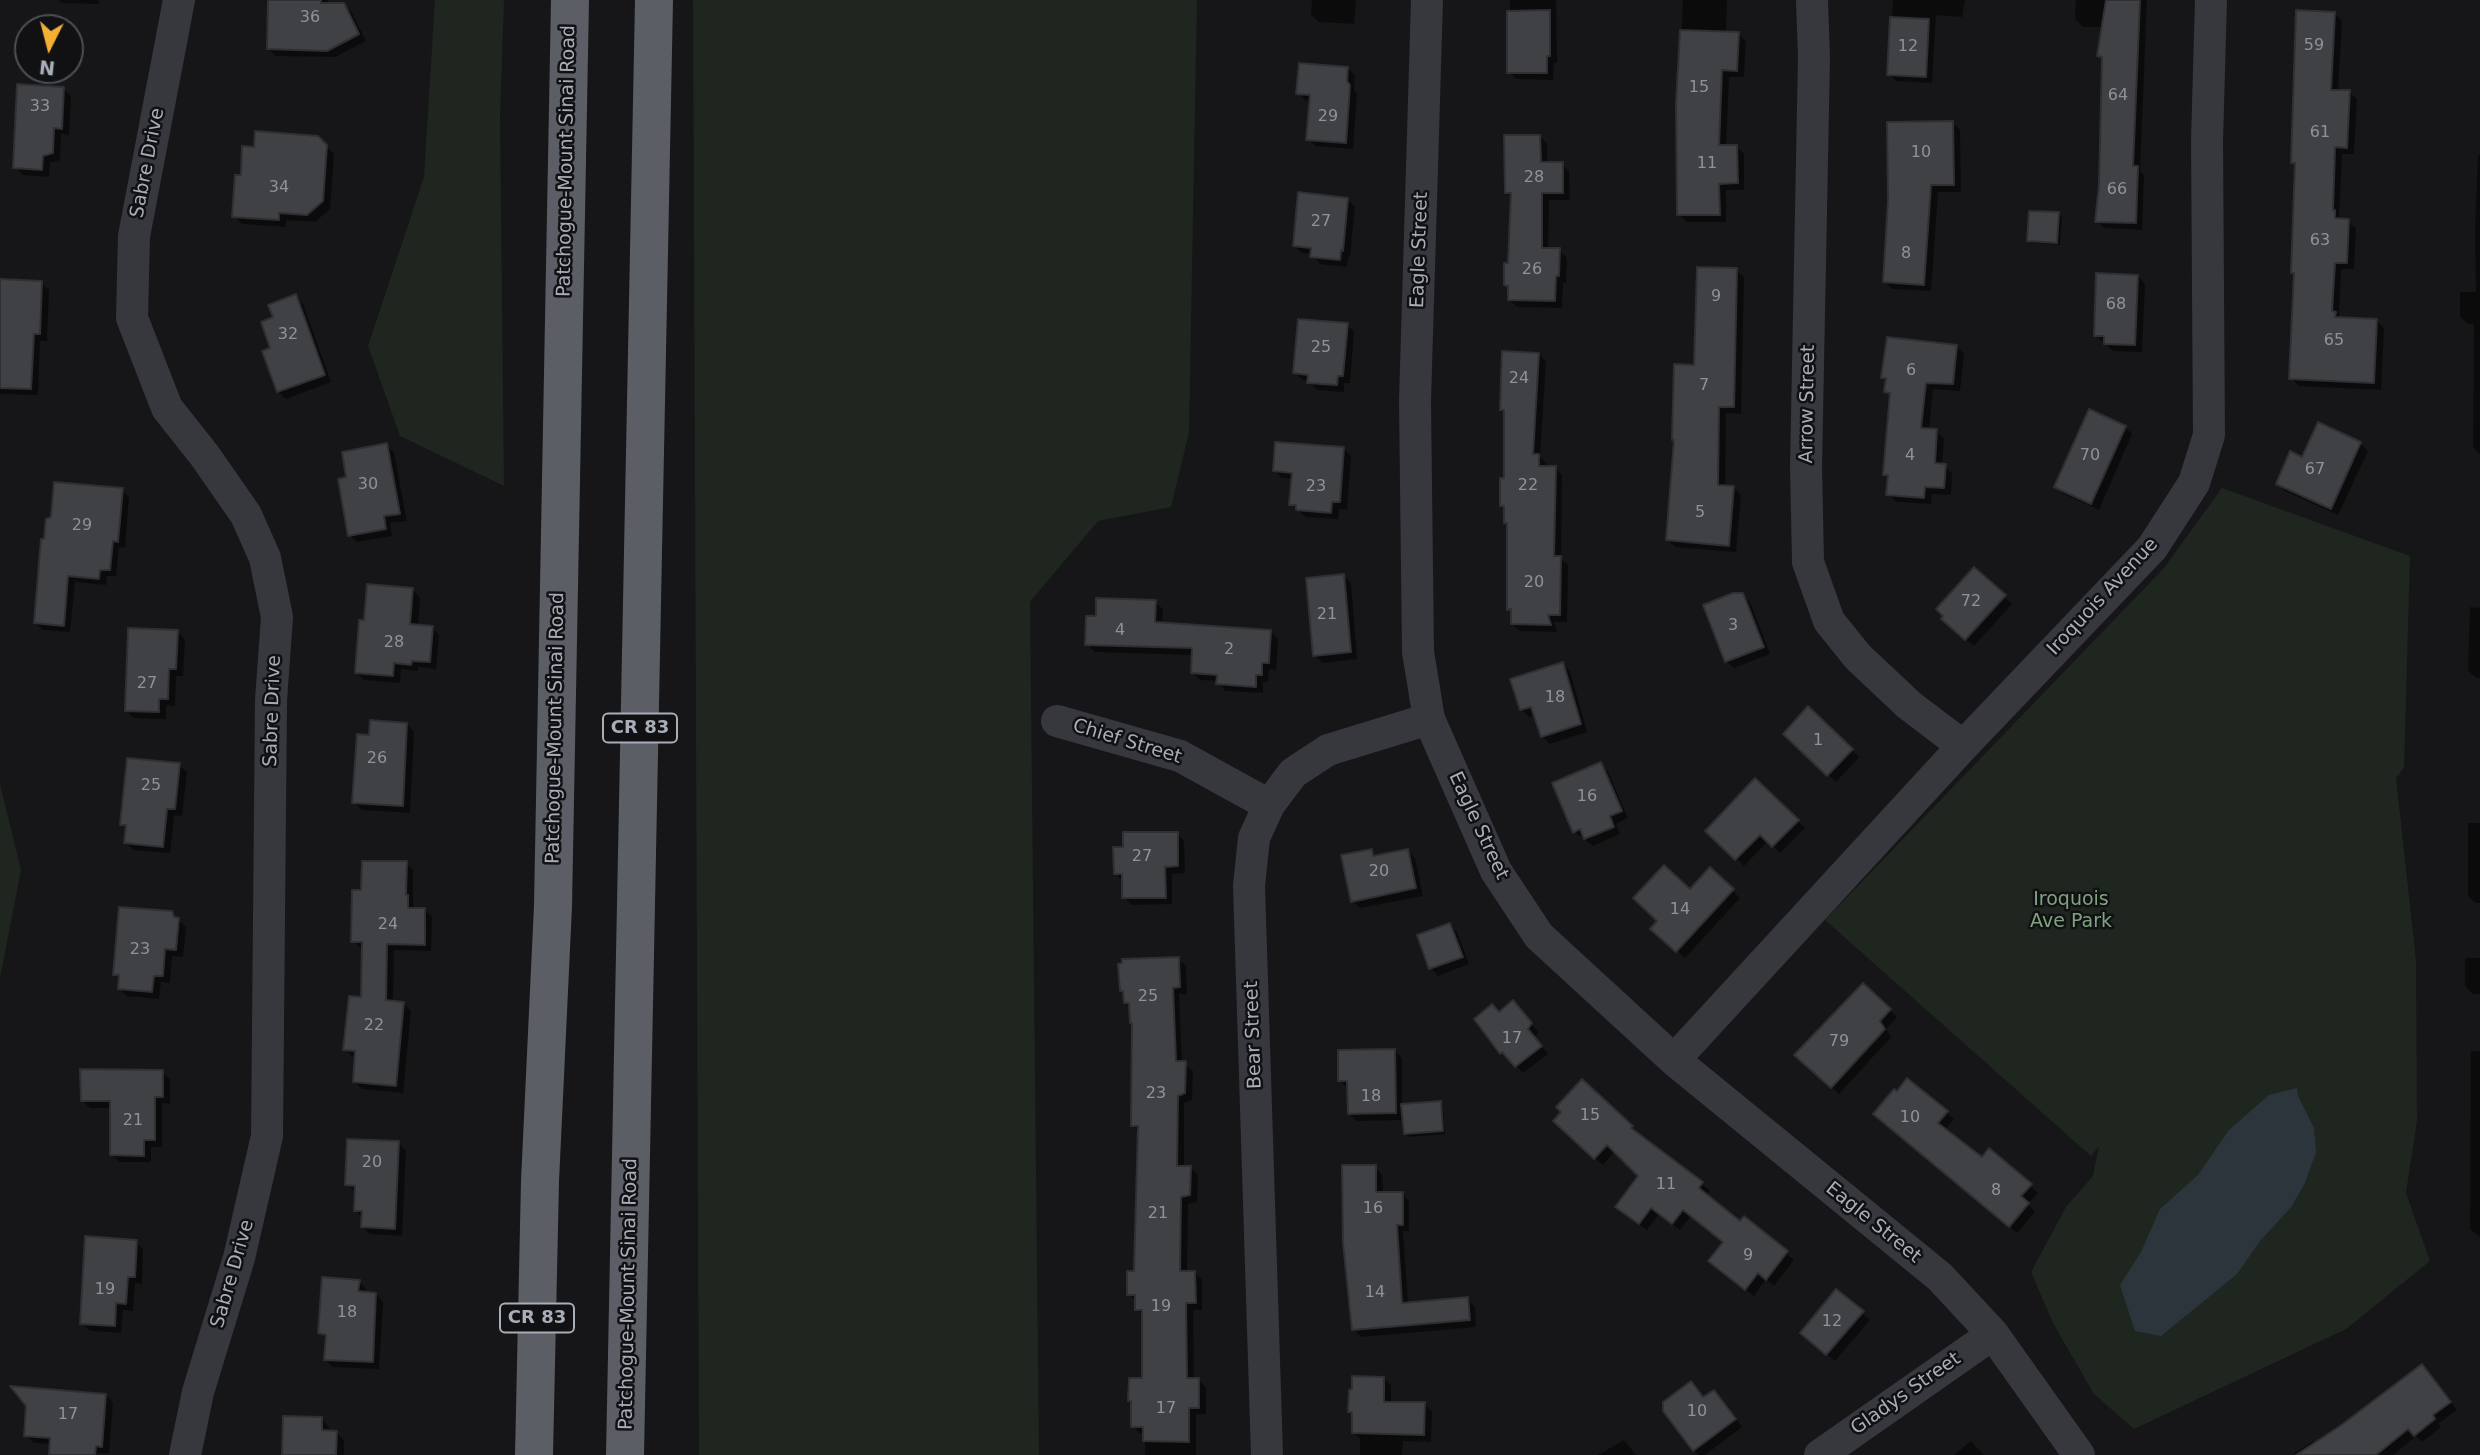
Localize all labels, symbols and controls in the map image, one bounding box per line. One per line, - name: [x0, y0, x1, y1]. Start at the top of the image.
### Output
- house number: 36: [300, 8, 320, 28]
- north arrow: [14, 14, 84, 84]
- street label: Patchogue-Mount Sinai Road: [553, 25, 581, 297]
- house number: 59: [2304, 36, 2324, 56]
- house number: 12: [1898, 37, 1918, 57]
- text: N: [38, 56, 56, 80]
- house number: 15: [1689, 78, 1709, 98]
- house number: 64: [2108, 86, 2128, 106]
- house number: 33: [30, 97, 50, 117]
- street label: Sabre Drive: [126, 106, 170, 220]
- house number: 29: [1318, 107, 1338, 127]
- house number: 61: [2310, 123, 2330, 143]
- house number: 10: [1911, 143, 1931, 163]
- house number: 11: [1697, 154, 1717, 174]
- house number: 28: [1524, 168, 1544, 188]
- house number: 34: [269, 178, 289, 198]
- house number: 66: [2107, 180, 2127, 200]
- street label: Eagle Street: [1407, 191, 1433, 309]
- house number: 27: [1311, 212, 1331, 232]
- house number: 63: [2310, 231, 2330, 251]
- house number: 8: [1901, 244, 1911, 264]
- house number: 26: [1522, 260, 1542, 280]
- house number: 9: [1711, 287, 1721, 307]
- house number: 68: [2106, 295, 2126, 315]
- house number: 32: [278, 325, 298, 345]
- house number: 65: [2324, 331, 2344, 351]
- house number: 25: [1311, 338, 1331, 358]
- street label: Arrow Street: [1796, 344, 1820, 464]
- house number: 6: [1906, 361, 1916, 381]
- house number: 24: [1509, 369, 1529, 389]
- house number: 7: [1699, 376, 1709, 396]
- house number: 4: [1905, 446, 1915, 466]
- house number: 70: [2080, 446, 2100, 466]
- house number: 67: [2305, 460, 2325, 480]
- house number: 30: [358, 475, 378, 495]
- house number: 22: [1518, 476, 1538, 496]
- house number: 23: [1306, 477, 1326, 497]
- house number: 5: [1695, 503, 1705, 523]
- house number: 29: [72, 516, 92, 536]
- street label: Iroquois Avenue: [2043, 534, 2163, 660]
- house number: 20: [1524, 573, 1544, 593]
- street label: Patchogue-Mount Sinai Road: [542, 592, 570, 864]
- house number: 72: [1961, 592, 1981, 612]
- house number: 21: [1317, 605, 1337, 625]
- house number: 3: [1728, 616, 1738, 636]
- house number: 4: [1115, 621, 1125, 641]
- house number: 28: [384, 633, 404, 653]
- house number: 2: [1224, 640, 1234, 660]
- street label: Sabre Drive: [260, 655, 286, 767]
- house number: 27: [137, 674, 157, 694]
- house number: 18: [1545, 688, 1565, 708]
- road number: CR 83: [603, 714, 677, 742]
- street label: Chief Street: [1070, 715, 1184, 769]
- house number: 1: [1813, 731, 1823, 751]
- house number: 26: [367, 749, 387, 769]
- street label: Eagle Street: [1443, 768, 1513, 884]
- house number: 25: [141, 776, 161, 796]
- house number: 16: [1577, 787, 1597, 807]
- house number: 27: [1132, 847, 1152, 867]
- house number: 20: [1369, 862, 1389, 882]
- park label: Iroquois Ave Park: [2030, 889, 2112, 933]
- house number: 14: [1670, 900, 1690, 920]
- house number: 24: [378, 915, 398, 935]
- house number: 23: [130, 940, 150, 960]
- street label: Bear Street: [1241, 981, 1267, 1089]
- house number: 25: [1138, 987, 1158, 1007]
- house number: 22: [364, 1016, 384, 1036]
- house number: 17: [1502, 1029, 1522, 1049]
- house number: 79: [1829, 1032, 1849, 1052]
- house number: 23: [1146, 1084, 1166, 1104]
- house number: 18: [1361, 1087, 1381, 1107]
- house number: 15: [1580, 1106, 1600, 1126]
- house number: 10: [1900, 1108, 1920, 1128]
- house number: 21: [123, 1111, 143, 1131]
- house number: 20: [362, 1153, 382, 1173]
- street label: Patchogue-Mount Sinai Road: [615, 1158, 643, 1430]
- house number: 11: [1656, 1175, 1676, 1195]
- street label: Eagle Street: [1821, 1177, 1925, 1269]
- house number: 8: [1991, 1181, 2001, 1201]
- house number: 16: [1363, 1199, 1383, 1219]
- house number: 21: [1148, 1204, 1168, 1224]
- street label: Sabre Drive: [207, 1217, 259, 1331]
- house number: 9: [1743, 1246, 1753, 1266]
- house number: 19: [95, 1280, 115, 1300]
- house number: 14: [1365, 1283, 1385, 1303]
- house number: 19: [1151, 1297, 1171, 1317]
- house number: 18: [337, 1303, 357, 1323]
- road number: CR 83: [500, 1303, 574, 1332]
- house number: 12: [1822, 1312, 1842, 1332]
- street label: Gladys Street: [1847, 1348, 1965, 1440]
- house number: 17: [1156, 1399, 1176, 1419]
- house number: 10: [1687, 1402, 1707, 1422]
- house number: 17: [58, 1405, 78, 1425]

